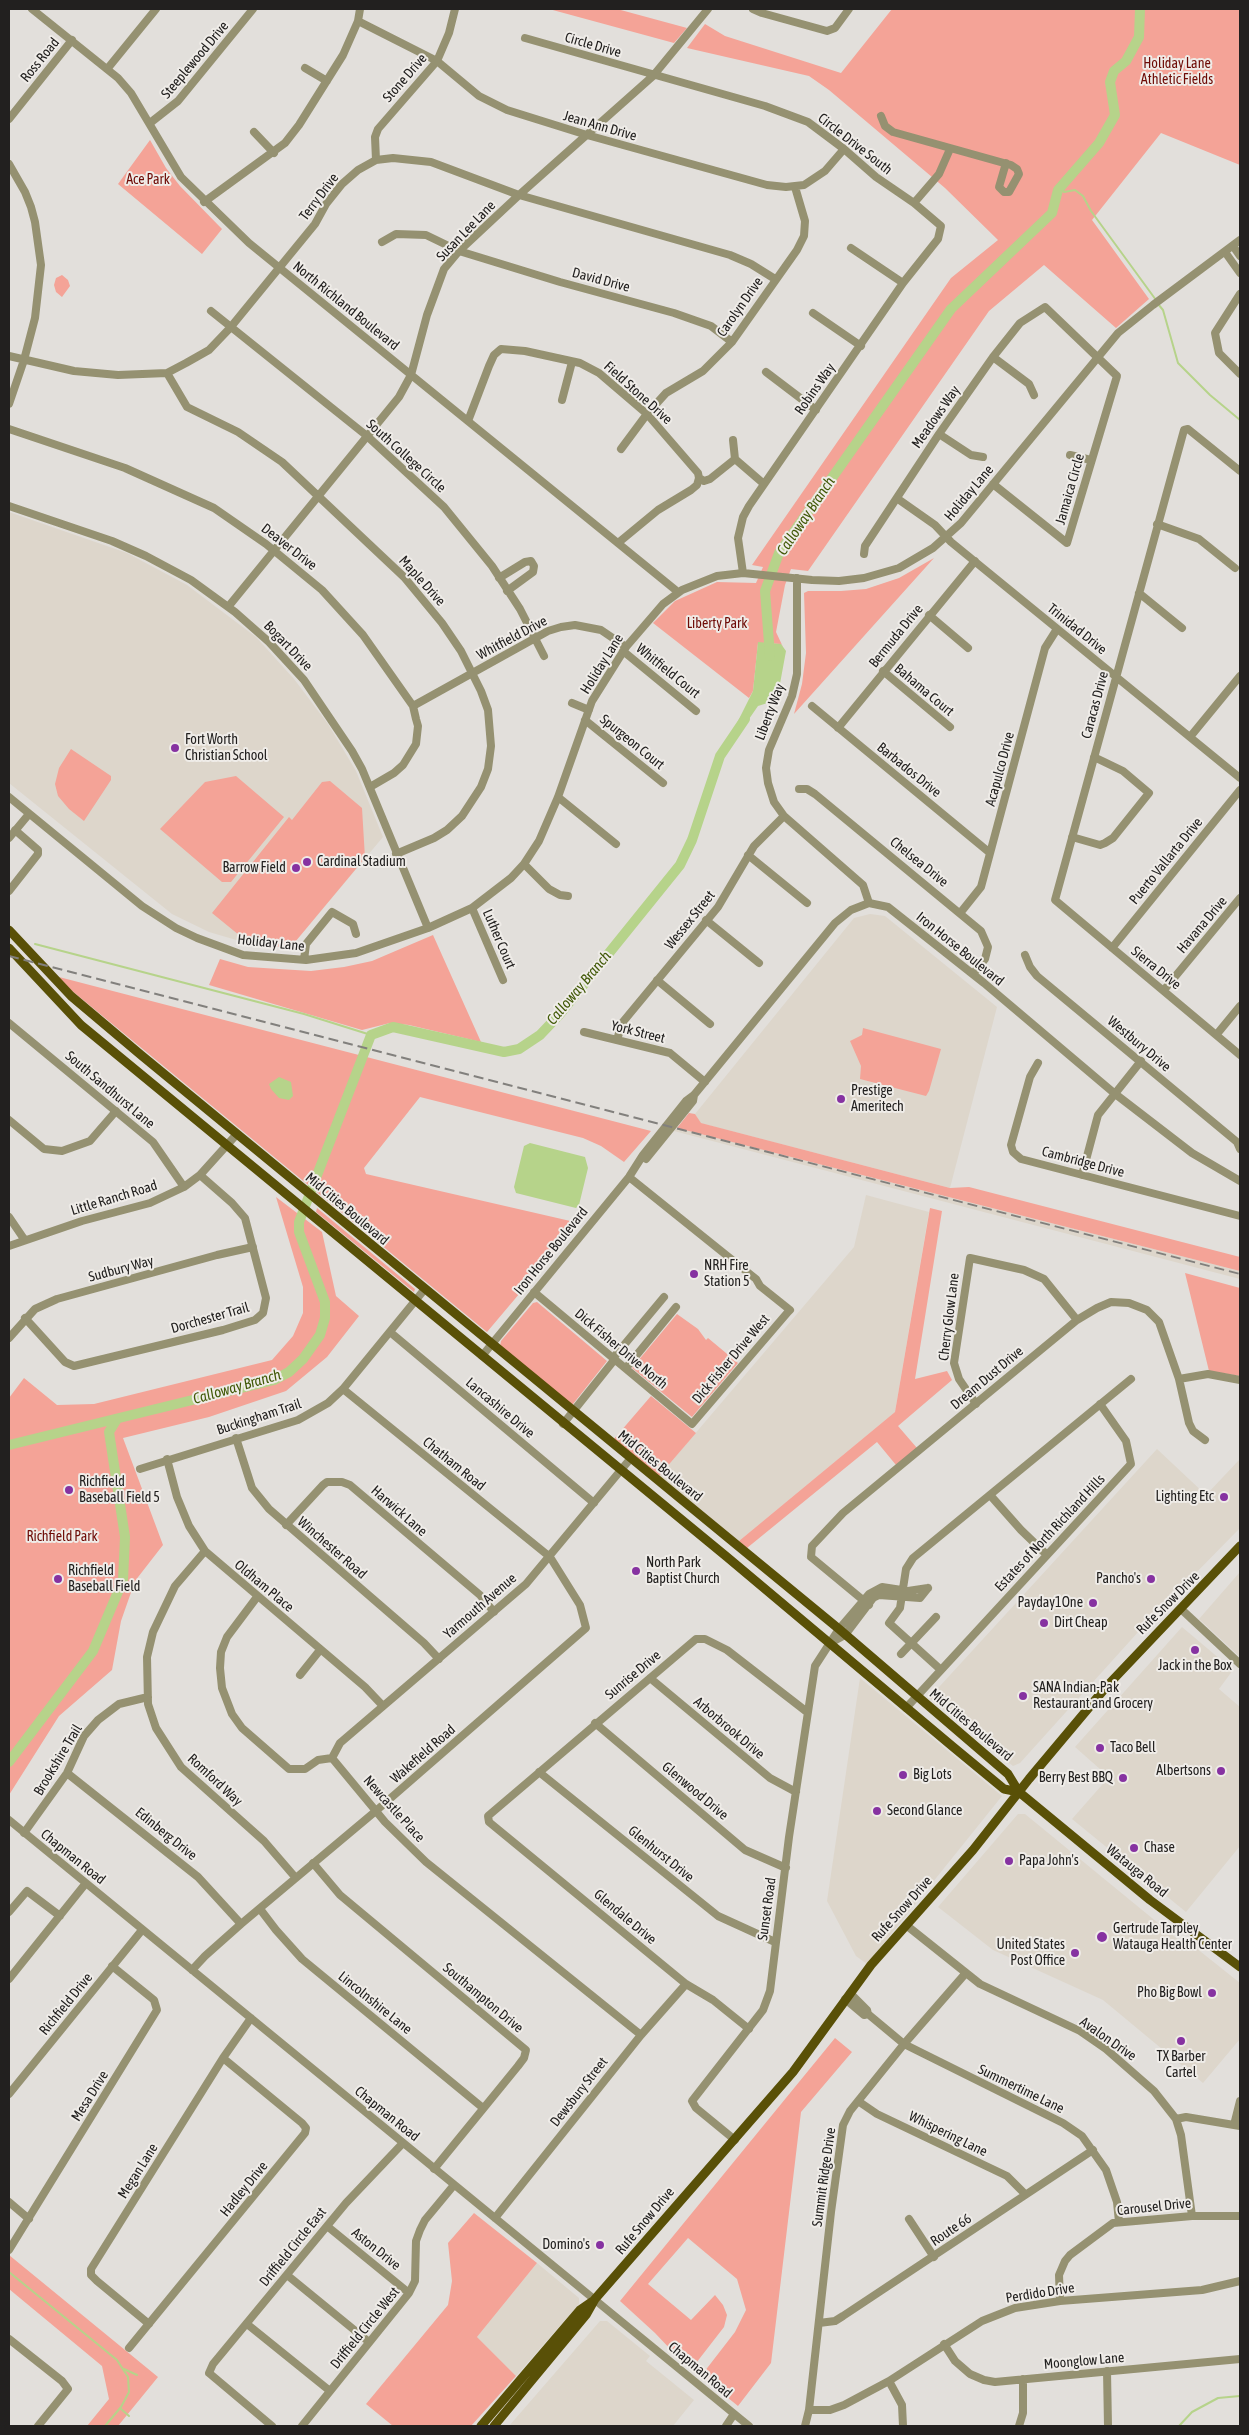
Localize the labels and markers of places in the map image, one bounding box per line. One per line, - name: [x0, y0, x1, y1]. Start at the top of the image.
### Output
- place label: Fort Worth Christian School: [185, 732, 268, 764]
- marker: Fort Worth Christian School: [169, 742, 181, 754]
- place label: Cardinal Stadium: [317, 854, 406, 870]
- marker: Cardinal Stadium: [301, 856, 313, 868]
- place label: Barrow Field: [222, 860, 286, 876]
- marker: Barrow Field: [290, 862, 302, 874]
- place label: Prestige Ameritech: [851, 1083, 904, 1116]
- marker: Prestige Ameritech: [835, 1093, 847, 1105]
- place label: NRH Fire Station 5: [704, 1258, 750, 1290]
- marker: NRH Fire Station 5: [688, 1268, 700, 1280]
- place label: Richfield Baseball Field 5: [79, 1474, 160, 1506]
- marker: Richfield Baseball Field 5: [63, 1484, 75, 1496]
- place label: Lighting Etc: [1156, 1489, 1214, 1505]
- marker: Lighting Etc: [1218, 1491, 1230, 1503]
- place label: North Park Baptist Church: [646, 1555, 720, 1588]
- place label: Richfield Baseball Field: [68, 1563, 140, 1595]
- marker: North Park Baptist Church: [630, 1565, 642, 1577]
- place label: Pancho's: [1096, 1571, 1141, 1587]
- marker: Richfield Baseball Field: [52, 1573, 64, 1585]
- marker: Pancho's: [1145, 1573, 1157, 1585]
- place label: Payday1One: [1017, 1595, 1083, 1611]
- marker: Payday1One: [1087, 1597, 1099, 1609]
- place label: Dirt Cheap: [1054, 1615, 1108, 1631]
- marker: Dirt Cheap: [1038, 1617, 1050, 1629]
- marker: Jack in the Box: [1189, 1644, 1201, 1656]
- place label: Jack in the Box: [1158, 1658, 1232, 1674]
- place label: SANA Indian-Pak Restaurant and Grocery: [1033, 1680, 1153, 1712]
- marker: SANA Indian-Pak Restaurant and Grocery: [1017, 1690, 1029, 1702]
- place label: Taco Bell: [1110, 1740, 1156, 1756]
- marker: Taco Bell: [1094, 1742, 1106, 1754]
- place label: Albertsons: [1156, 1763, 1211, 1779]
- marker: Albertsons: [1215, 1765, 1227, 1777]
- place label: Big Lots: [913, 1767, 952, 1783]
- marker: Big Lots: [897, 1769, 909, 1781]
- place label: Berry Best BBQ: [1039, 1770, 1113, 1786]
- marker: Berry Best BBQ: [1117, 1772, 1129, 1784]
- place label: Second Glance: [887, 1803, 962, 1819]
- marker: Second Glance: [871, 1805, 883, 1817]
- place label: Chase: [1144, 1840, 1175, 1856]
- marker: Chase: [1128, 1842, 1140, 1854]
- place label: Papa John's: [1019, 1853, 1079, 1869]
- marker: Papa John's: [1003, 1855, 1015, 1867]
- place label: Gertrude Tarpley Watauga Health Center: [1113, 1921, 1232, 1954]
- marker: Gertrude Tarpley Watauga Health Center: [1095, 1930, 1109, 1944]
- place label: United States Post Office: [996, 1937, 1065, 1970]
- marker: United States Post Office: [1069, 1947, 1081, 1959]
- place label: Pho Big Bowl: [1137, 1985, 1202, 2001]
- marker: Pho Big Bowl: [1206, 1987, 1218, 1999]
- marker: TX Barber Cartel: [1175, 2035, 1187, 2047]
- place label: TX Barber Cartel: [1157, 2049, 1205, 2082]
- place label: Domino's: [542, 2237, 590, 2253]
- marker: Domino's: [594, 2239, 606, 2251]

